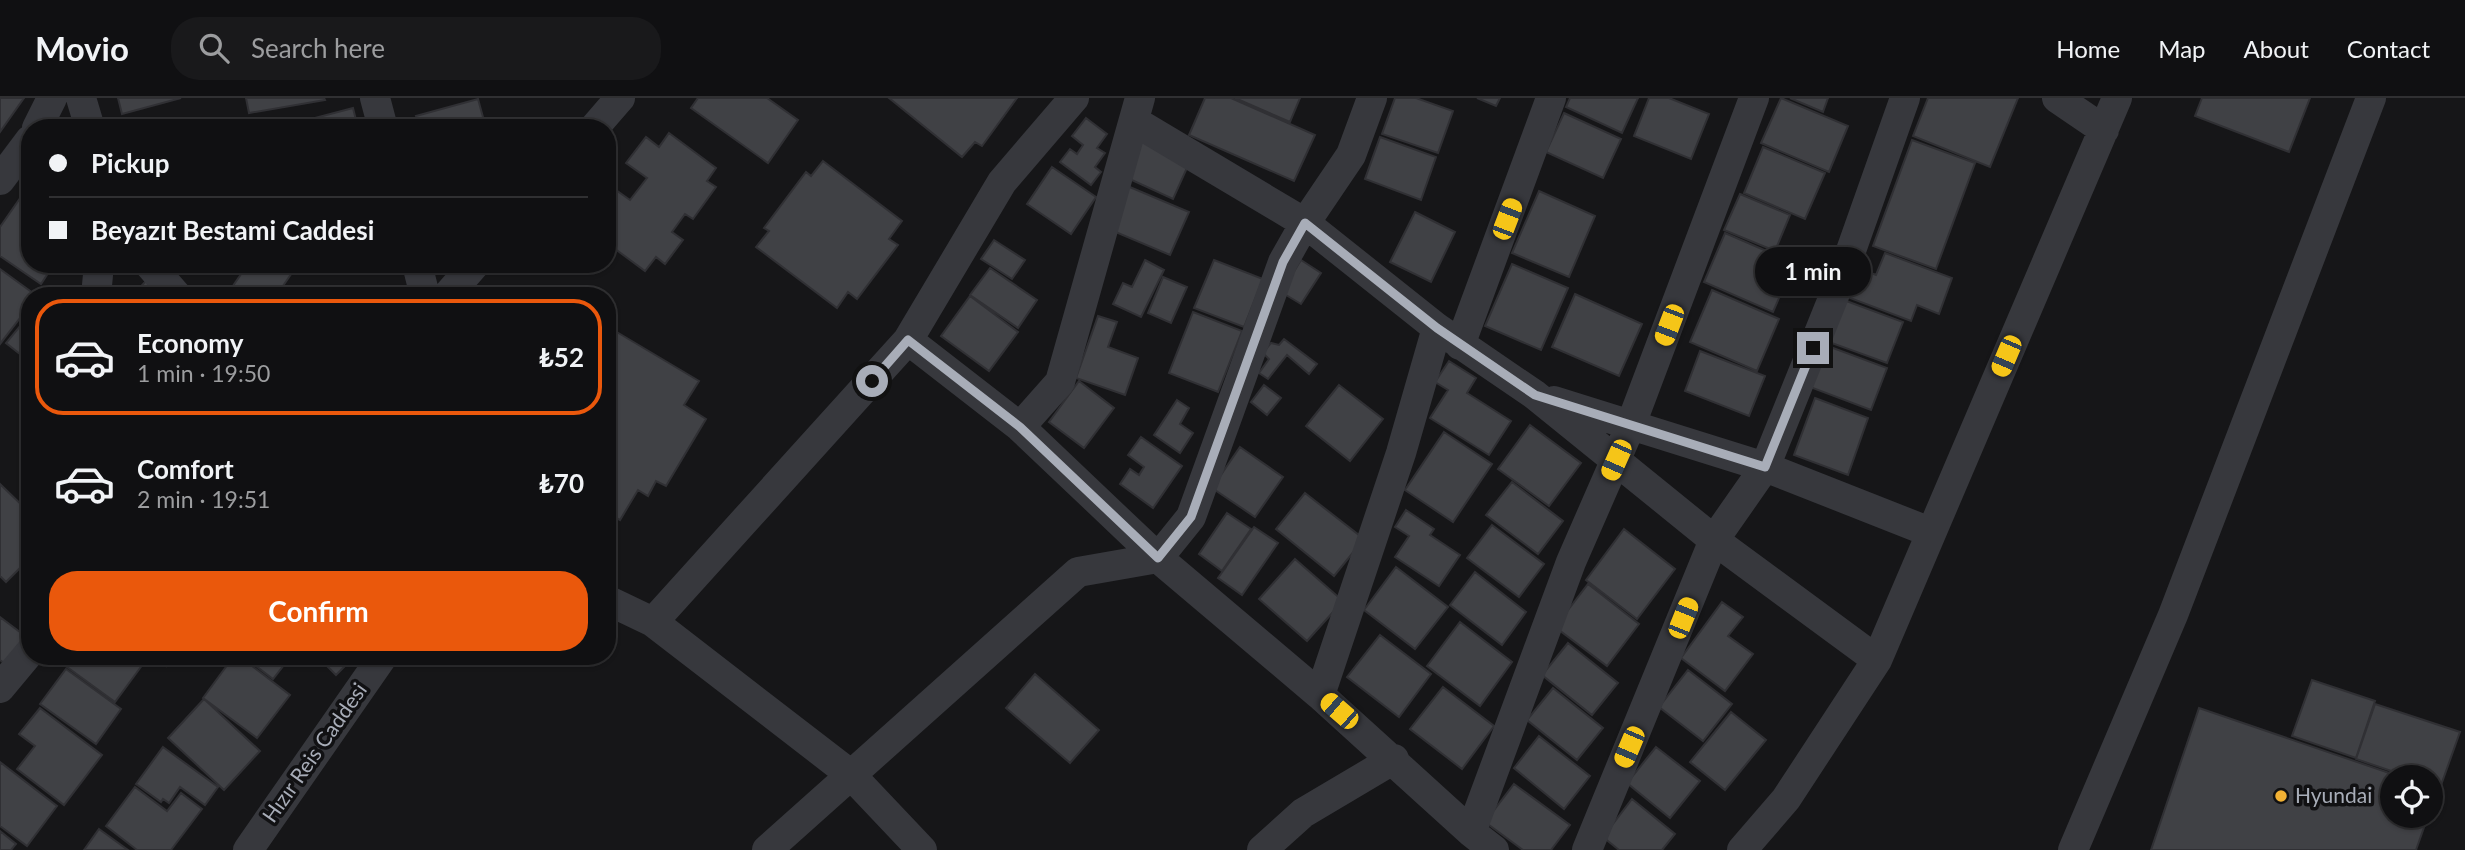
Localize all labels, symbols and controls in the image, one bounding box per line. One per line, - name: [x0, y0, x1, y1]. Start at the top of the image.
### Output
- search box: [171, 17, 661, 80]
- text: Movio: [35, 28, 129, 68]
- icon: search: [195, 29, 233, 67]
- text: Search here: [251, 32, 385, 64]
- text: Home: [2056, 34, 2120, 63]
- text: Map: [2158, 34, 2206, 63]
- text: About: [2244, 34, 2309, 63]
- text: Contact: [2347, 34, 2430, 63]
- text: Pickup: [91, 147, 170, 179]
- car: [1490, 196, 1525, 242]
- text: Beyazıt Bestami Caddesi: [91, 214, 374, 246]
- callout: 1 min: [1755, 246, 1871, 296]
- text: 1 min: [1784, 257, 1842, 285]
- car: [1652, 302, 1687, 348]
- icon: car: [53, 326, 116, 389]
- text: Economy: [137, 327, 243, 359]
- route end: [1797, 332, 1829, 364]
- car: [1989, 333, 2024, 379]
- text: ₺52: [539, 341, 584, 373]
- text: 1 min · 19:50: [137, 359, 270, 387]
- route start: [856, 365, 888, 397]
- car: [1598, 437, 1635, 483]
- icon: car: [53, 452, 116, 515]
- text: Comfort: [137, 453, 234, 485]
- text: ₺70: [539, 467, 584, 499]
- text: 2 min · 19:51: [137, 485, 270, 513]
- button: Confirm: [49, 571, 588, 651]
- car: [1666, 595, 1701, 641]
- street label: Hızır Reis Caddesi: [256, 678, 371, 827]
- car: [1317, 689, 1362, 733]
- car: [1612, 724, 1647, 770]
- map controls: [2380, 765, 2443, 828]
- button: locate: [2380, 765, 2443, 828]
- place label: Hyundai: [2295, 782, 2372, 807]
- marker: Hyundai: [2273, 788, 2289, 804]

